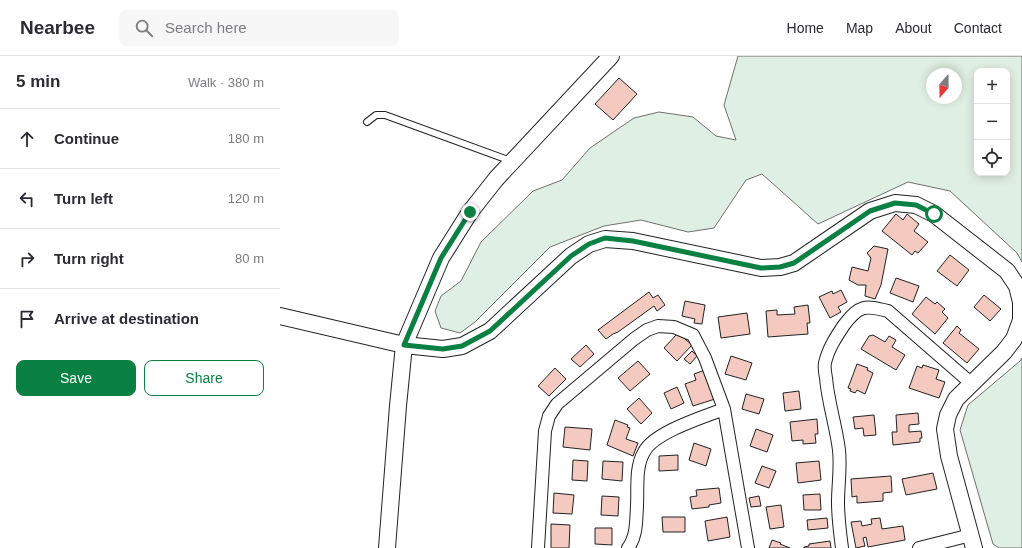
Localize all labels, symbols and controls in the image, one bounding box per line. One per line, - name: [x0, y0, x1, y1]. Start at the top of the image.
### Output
- search box: [119, 10, 399, 46]
- text: Nearbee: [20, 17, 95, 38]
- icon: search: [133, 17, 155, 39]
- text: Search here: [165, 19, 247, 36]
- text: Home: [787, 20, 824, 36]
- text: Map: [846, 20, 873, 36]
- text: About: [895, 20, 932, 36]
- text: Contact: [954, 20, 1002, 36]
- north arrow: [926, 68, 962, 104]
- map controls: [974, 68, 1010, 176]
- button: +: [974, 68, 1010, 104]
- text: 5 min: [16, 72, 60, 91]
- text: Walk · 380 m: [188, 75, 264, 90]
- button: −: [974, 104, 1010, 140]
- icon: ahead: [16, 128, 38, 150]
- text: Continue: [54, 130, 119, 147]
- text: 180 m: [228, 131, 264, 146]
- button: locate: [974, 140, 1010, 176]
- icon: left: [16, 188, 38, 210]
- text: Turn left: [54, 190, 113, 207]
- text: 120 m: [228, 191, 264, 206]
- route end: [461, 203, 479, 221]
- route start: [925, 205, 943, 223]
- icon: right: [16, 248, 38, 270]
- text: Turn right: [54, 250, 124, 267]
- text: 80 m: [235, 251, 264, 266]
- icon: arrive: [16, 308, 38, 330]
- text: Arrive at destination: [54, 310, 199, 327]
- button: Save: [16, 360, 136, 396]
- button: Share: [144, 360, 264, 396]

